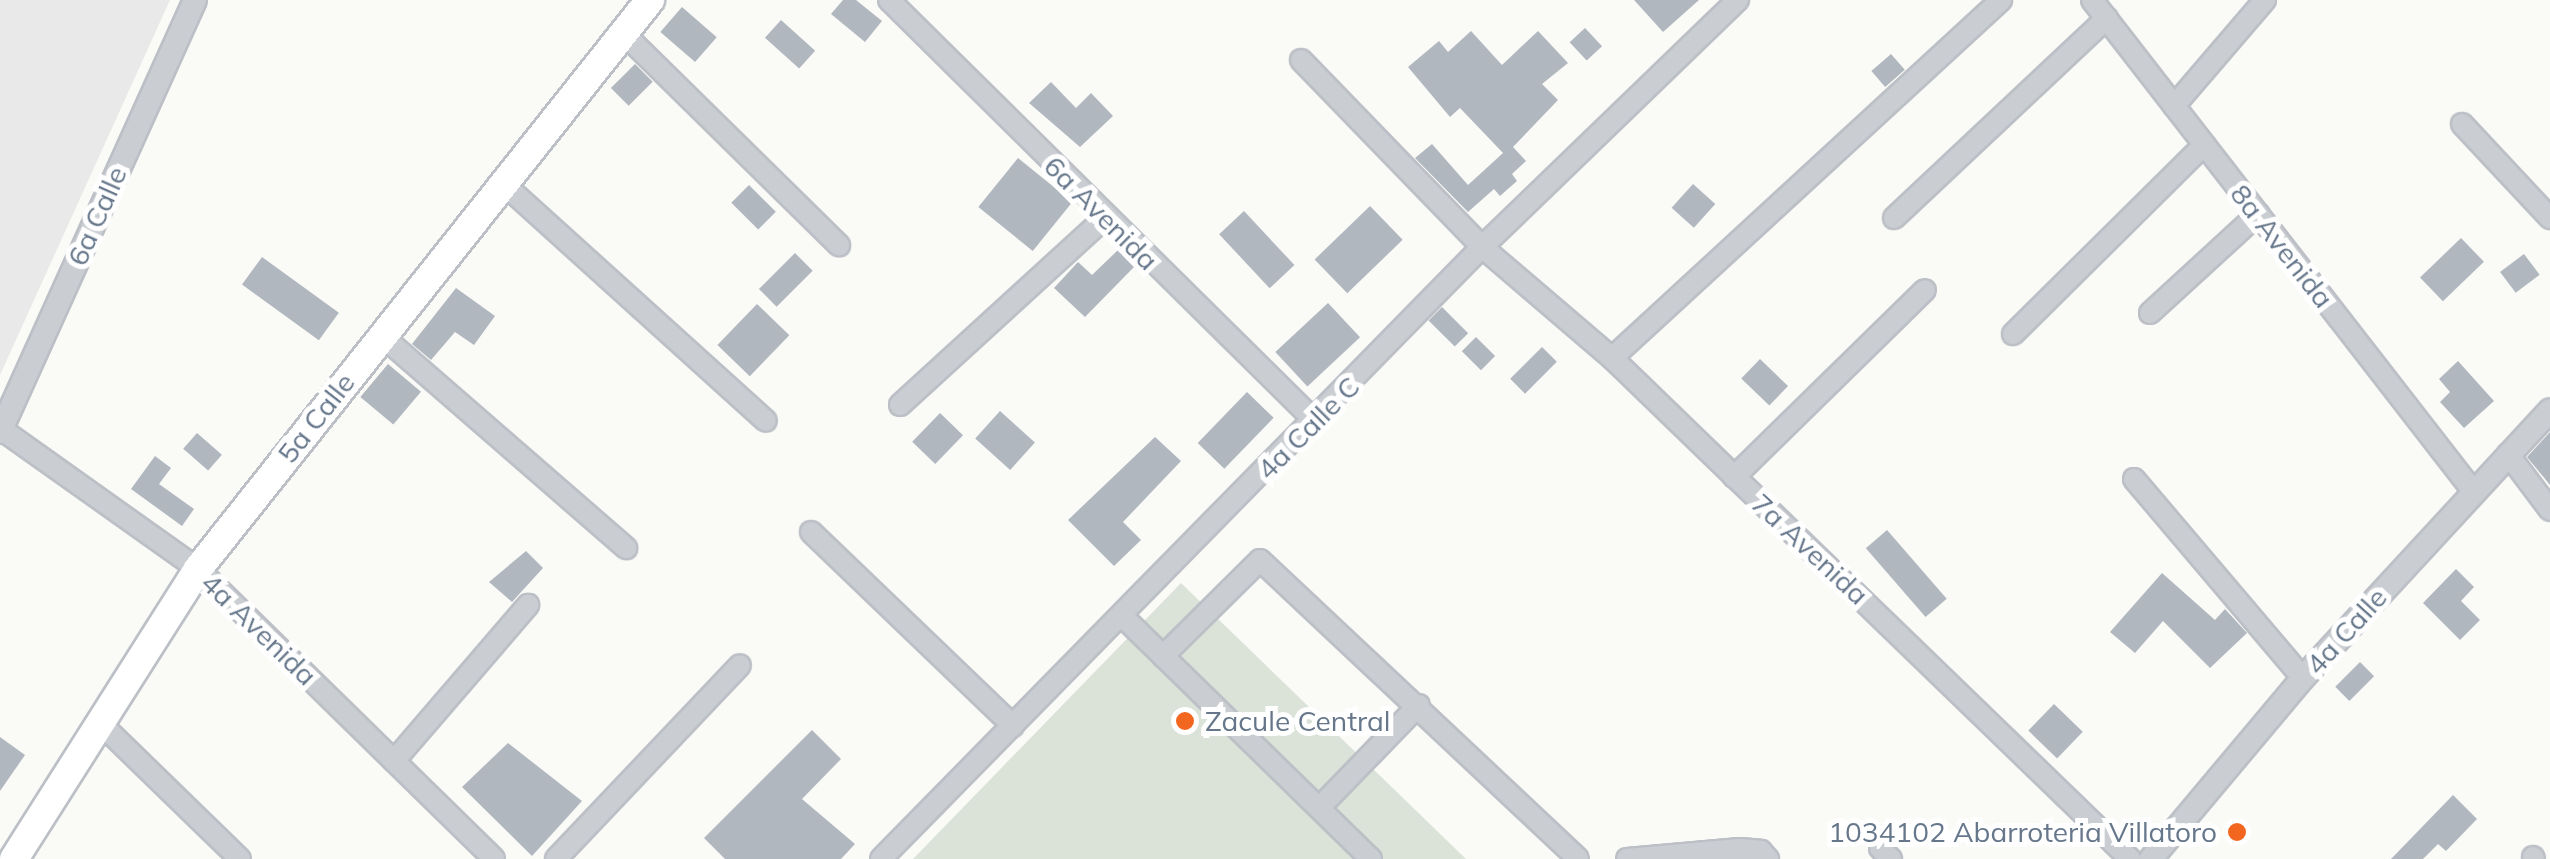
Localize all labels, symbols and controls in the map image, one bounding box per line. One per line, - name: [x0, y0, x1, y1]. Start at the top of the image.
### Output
- street label: 6a Avenida: [1037, 149, 1165, 277]
- street label: 6a Calle: [60, 161, 134, 271]
- street label: 8a Avenida: [2223, 178, 2341, 314]
- street label: 5a Calle: [270, 366, 362, 470]
- street label: 4a Calle C: [1250, 370, 1366, 486]
- street label: 7a Avenida: [1745, 486, 1875, 612]
- street label: 4a Avenida: [194, 566, 324, 692]
- street label: 4a Calle: [2298, 581, 2394, 681]
- place label: Zacule Central: [1205, 704, 1391, 738]
- marker: Zacule Central: [1174, 710, 1196, 732]
- place label: 1034102 Abarroteria Villatoro: [1828, 815, 2217, 849]
- marker: 1034102 Abarroteria Villatoro: [2226, 821, 2248, 843]

